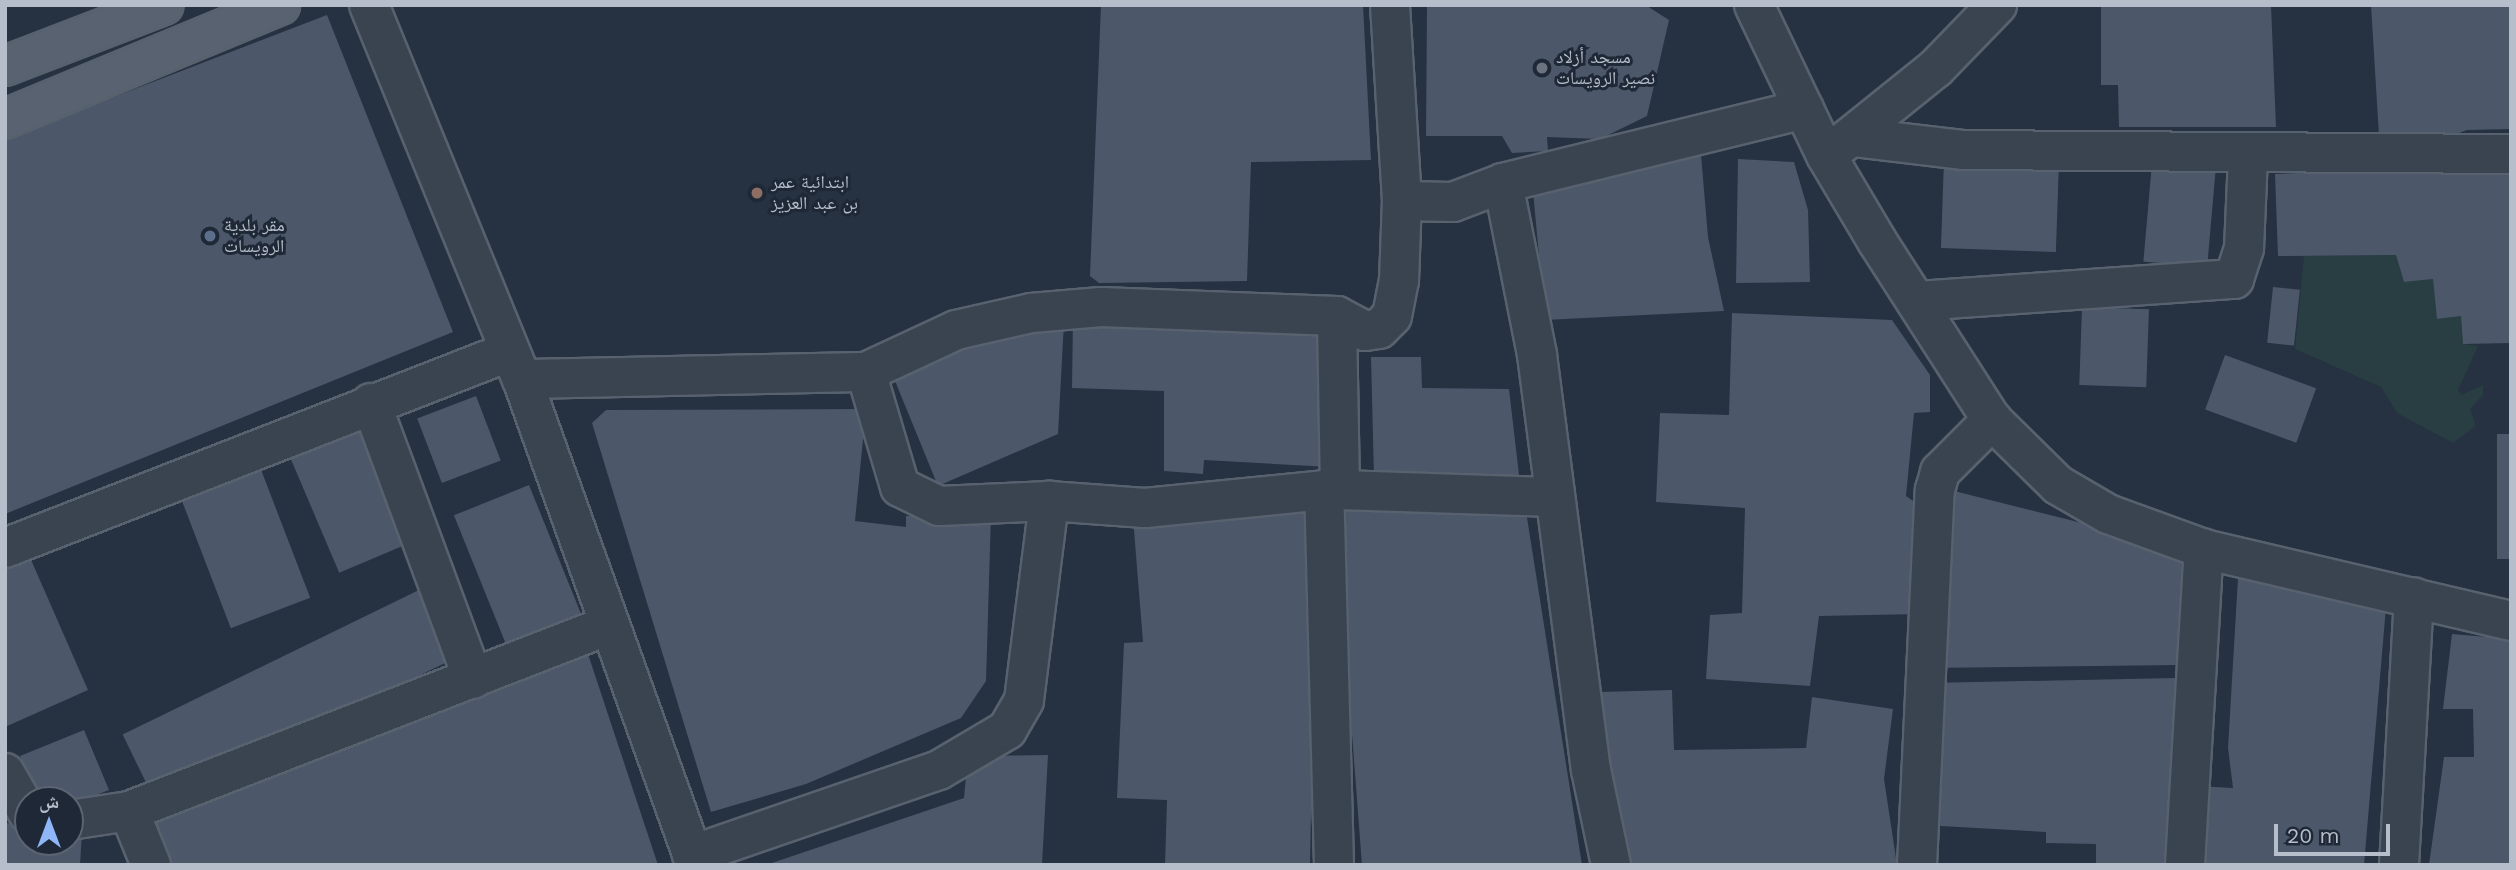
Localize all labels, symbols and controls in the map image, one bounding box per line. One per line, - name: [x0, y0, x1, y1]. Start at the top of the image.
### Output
- place label: مسجد أزلاد نصير الرويسات: [1556, 47, 1655, 90]
- marker: مسجد أزلاد نصير الرويسات: [1534, 60, 1550, 76]
- place label: ابتدائية عمر بن عبد العزيز: [771, 172, 858, 214]
- marker: ابتدائية عمر بن عبد العزيز: [749, 185, 765, 201]
- place label: مقر بلدية الرويسات: [224, 215, 285, 258]
- marker: مقر بلدية الرويسات: [202, 228, 218, 244]
- north arrow: [14, 786, 84, 856]
- text: ش: [39, 790, 59, 813]
- scale bar: [2278, 810, 2394, 854]
- text: 20 m: [2287, 823, 2339, 848]

